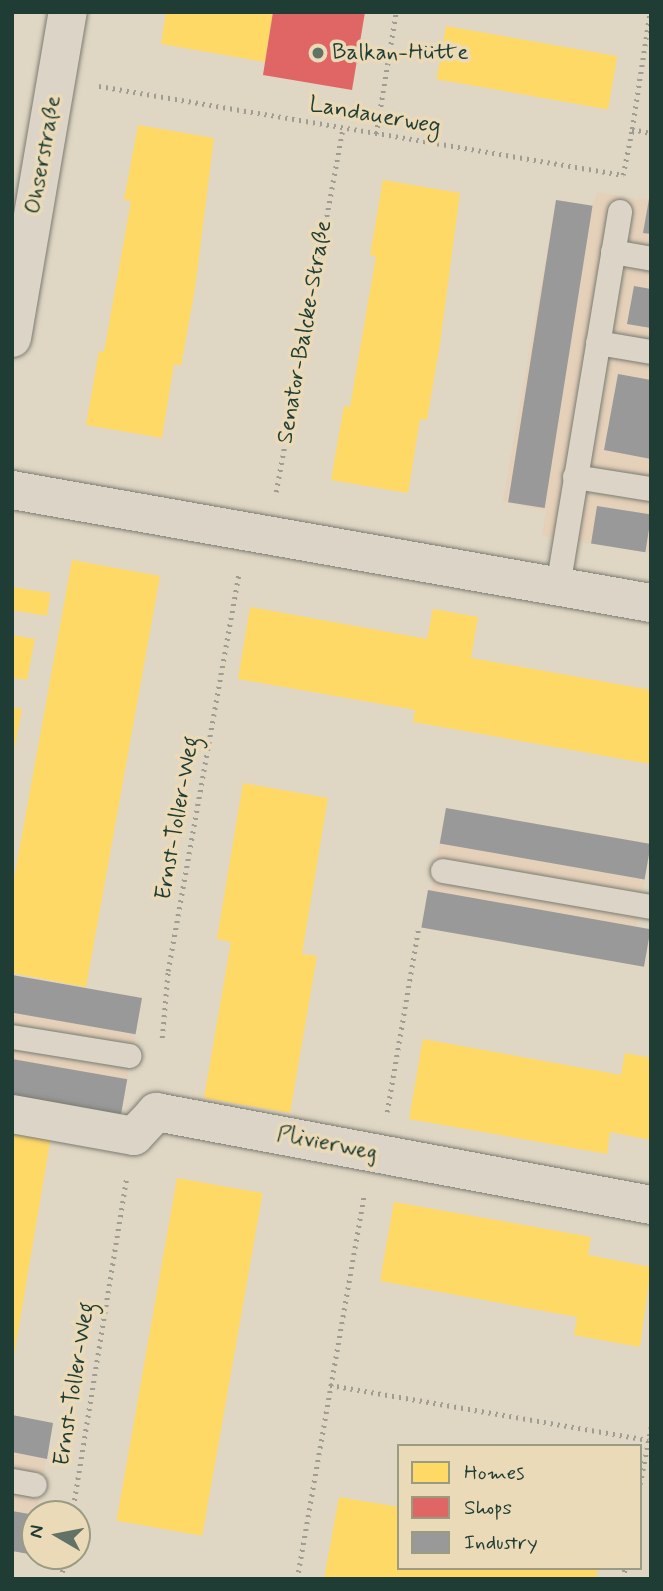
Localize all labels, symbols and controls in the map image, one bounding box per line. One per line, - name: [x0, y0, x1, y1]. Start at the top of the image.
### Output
- place label: Balkan-Hütte: [332, 39, 469, 67]
- marker: Balkan-Hütte: [310, 45, 326, 61]
- street label: Landauerweg: [307, 91, 443, 141]
- street label: Ohserstraße: [20, 94, 68, 216]
- street label: Senator-Balcke-Straße: [272, 218, 338, 446]
- street label: Ernst-Toller-Weg: [150, 734, 206, 902]
- street label: Plivierweg: [274, 1121, 380, 1167]
- street label: Ernst-Toller-Weg: [48, 1300, 102, 1468]
- legend: [397, 1444, 642, 1570]
- text: Homes: [464, 1459, 524, 1487]
- text: Shops: [464, 1494, 512, 1522]
- north arrow: [21, 1500, 91, 1570]
- text: N: [23, 1523, 50, 1540]
- text: Industry: [464, 1529, 538, 1557]

